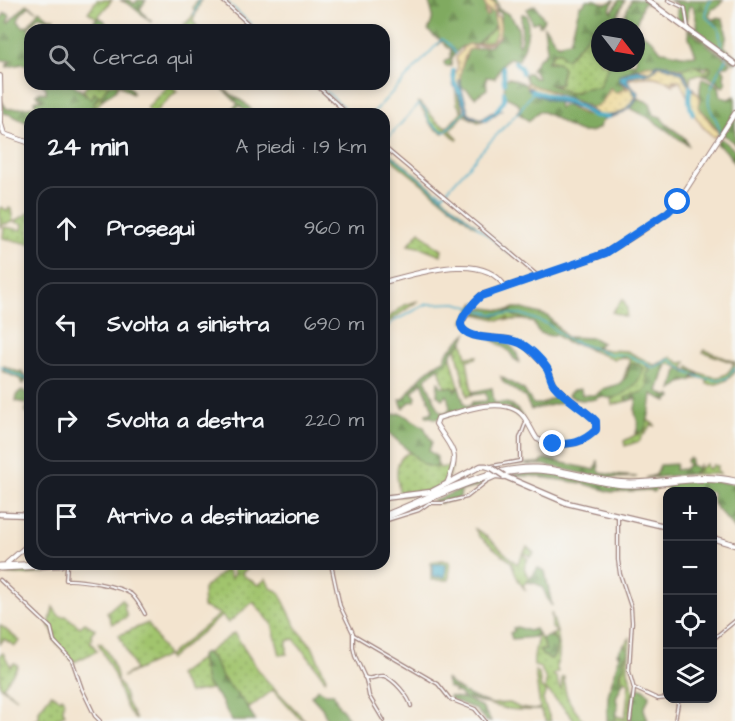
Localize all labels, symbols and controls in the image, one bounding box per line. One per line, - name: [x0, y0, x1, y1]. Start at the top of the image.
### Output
- north arrow: [591, 18, 645, 72]
- search box: [24, 24, 390, 90]
- icon: search: [45, 41, 78, 74]
- text: Cerca qui: [93, 42, 192, 73]
- text: 24 min: [48, 129, 128, 165]
- text: A piedi · 1.9 km: [235, 133, 366, 161]
- route start: [664, 188, 690, 214]
- icon: ahead: [50, 212, 83, 245]
- text: Prosegui: [107, 213, 194, 244]
- text: 960 m: [304, 214, 364, 242]
- icon: left: [50, 308, 83, 341]
- text: Svolta a sinistra: [107, 309, 269, 340]
- text: 690 m: [304, 310, 364, 338]
- icon: right: [50, 404, 83, 437]
- text: Svolta a destra: [107, 405, 264, 436]
- text: 220 m: [305, 406, 364, 434]
- route end: [539, 430, 565, 456]
- map controls: [663, 487, 717, 703]
- button: +: [663, 487, 717, 541]
- icon: arrive: [50, 500, 83, 533]
- text: Arrivo a destinazione: [107, 501, 319, 532]
- button: −: [663, 541, 717, 595]
- button: locate: [663, 595, 717, 649]
- button: layers: [663, 649, 717, 703]

